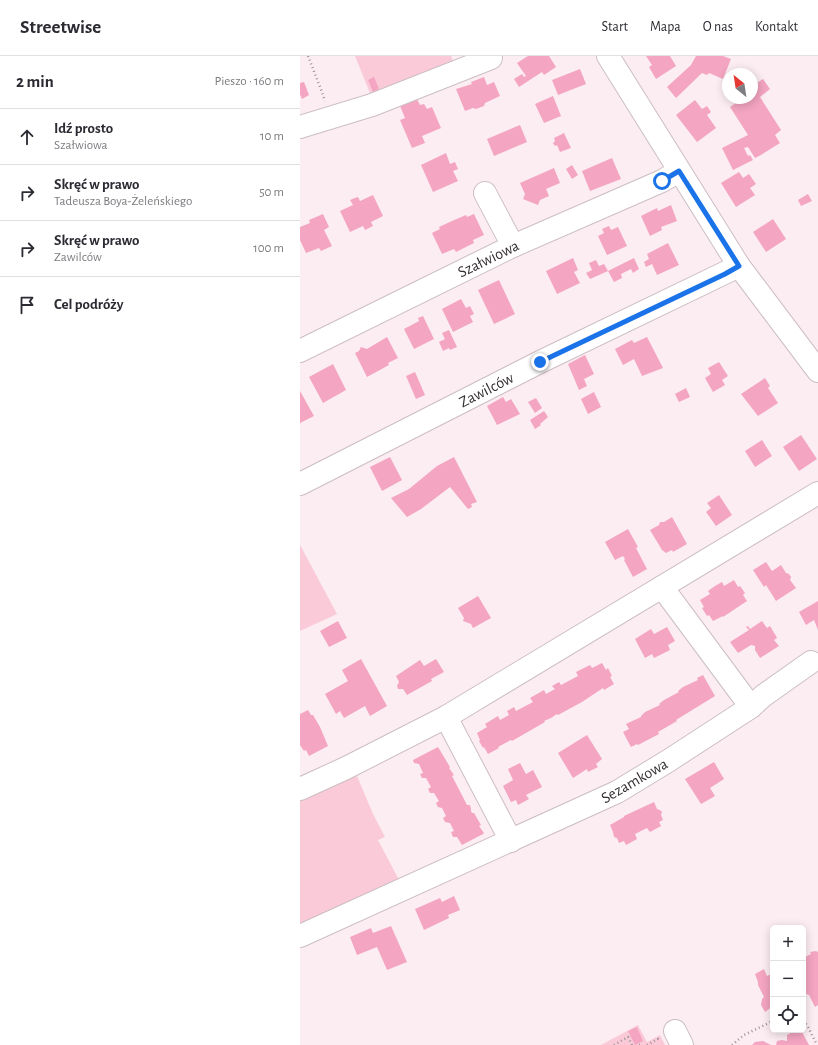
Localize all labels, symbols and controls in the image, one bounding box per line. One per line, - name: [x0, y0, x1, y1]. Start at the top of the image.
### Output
- text: Streetwise: [20, 18, 101, 37]
- text: Start: [601, 20, 628, 34]
- text: Mapa: [650, 20, 681, 34]
- text: O nas: [703, 20, 733, 34]
- text: Kontakt: [755, 20, 798, 34]
- north arrow: [722, 68, 758, 104]
- text: 2 min: [16, 73, 54, 90]
- text: Pieszo · 160 m: [214, 75, 284, 88]
- text: Idź prosto: [54, 121, 113, 136]
- icon: ahead: [16, 126, 38, 148]
- text: 10 m: [260, 130, 284, 143]
- text: Szałwiowa: [54, 139, 108, 152]
- route start: [653, 172, 671, 190]
- text: Skręć w prawo: [54, 177, 139, 192]
- icon: right: [16, 182, 38, 204]
- text: 50 m: [259, 186, 284, 199]
- text: Tadeusza Boya-Żeleńskiego: [54, 195, 192, 208]
- text: Skręć w prawo: [54, 233, 139, 248]
- street label: Szałwiowa: [455, 237, 522, 281]
- icon: right: [16, 238, 38, 260]
- text: 100 m: [253, 242, 284, 255]
- text: Zawilców: [54, 251, 102, 264]
- icon: arrive: [16, 294, 38, 316]
- text: Cel podróży: [54, 297, 123, 312]
- route end: [531, 353, 549, 371]
- street label: Zawilców: [457, 369, 516, 410]
- street label: Sezamkowa: [599, 755, 670, 806]
- map controls: [770, 925, 806, 1033]
- button: +: [770, 925, 806, 961]
- button: −: [770, 961, 806, 997]
- button: locate: [770, 997, 806, 1033]

